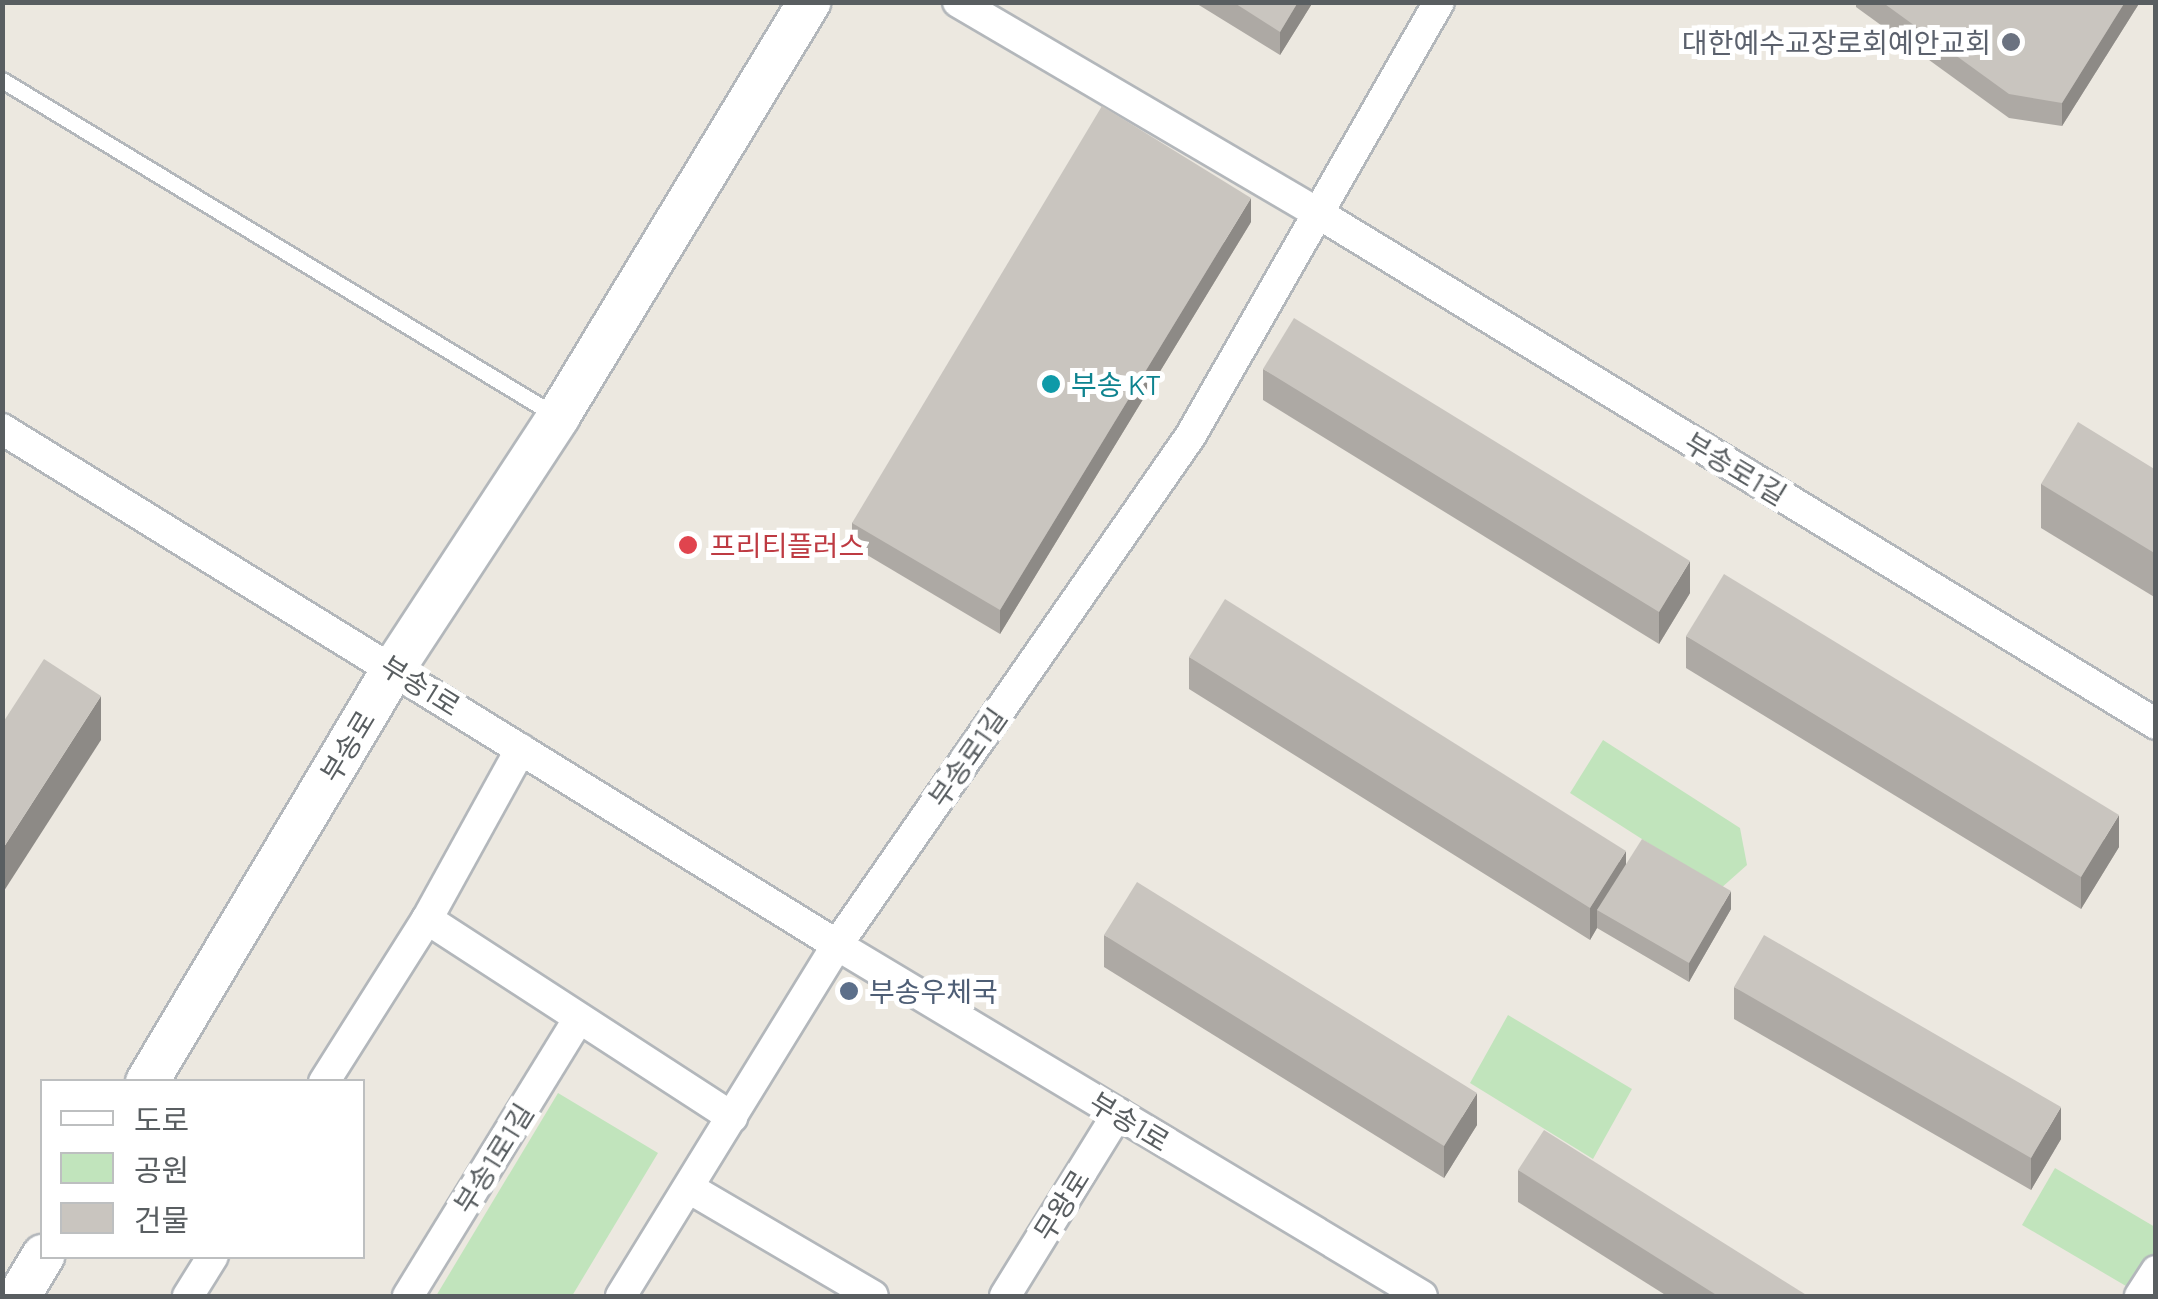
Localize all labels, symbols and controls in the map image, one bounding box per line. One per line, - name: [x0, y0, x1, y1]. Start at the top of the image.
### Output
- place label: 대한예수교장로회예안교회: [1682, 25, 1991, 59]
- marker: 대한예수교장로회예안교회: [2000, 31, 2022, 53]
- place label: 부송 KT: [1071, 367, 1161, 401]
- marker: 부송 KT: [1040, 373, 1062, 395]
- street label: 부송로1길: [1679, 425, 1793, 511]
- place label: 프리티플러스: [710, 528, 865, 562]
- marker: 프리티플러스: [675, 532, 701, 558]
- street label: 부송1로: [375, 648, 467, 722]
- street label: 부송로1길: [921, 701, 1013, 813]
- street label: 부송로: [313, 704, 381, 788]
- place label: 부송우체국: [869, 974, 998, 1008]
- marker: 부송우체국: [838, 980, 860, 1002]
- legend: [40, 1079, 365, 1259]
- street label: 부송1로: [1084, 1084, 1176, 1158]
- street label: 부송1로1길: [446, 1097, 540, 1219]
- text: 도로: [134, 1101, 189, 1137]
- text: 공원: [134, 1151, 189, 1187]
- street label: 무왕로: [1026, 1163, 1096, 1247]
- text: 건물: [134, 1201, 189, 1237]

